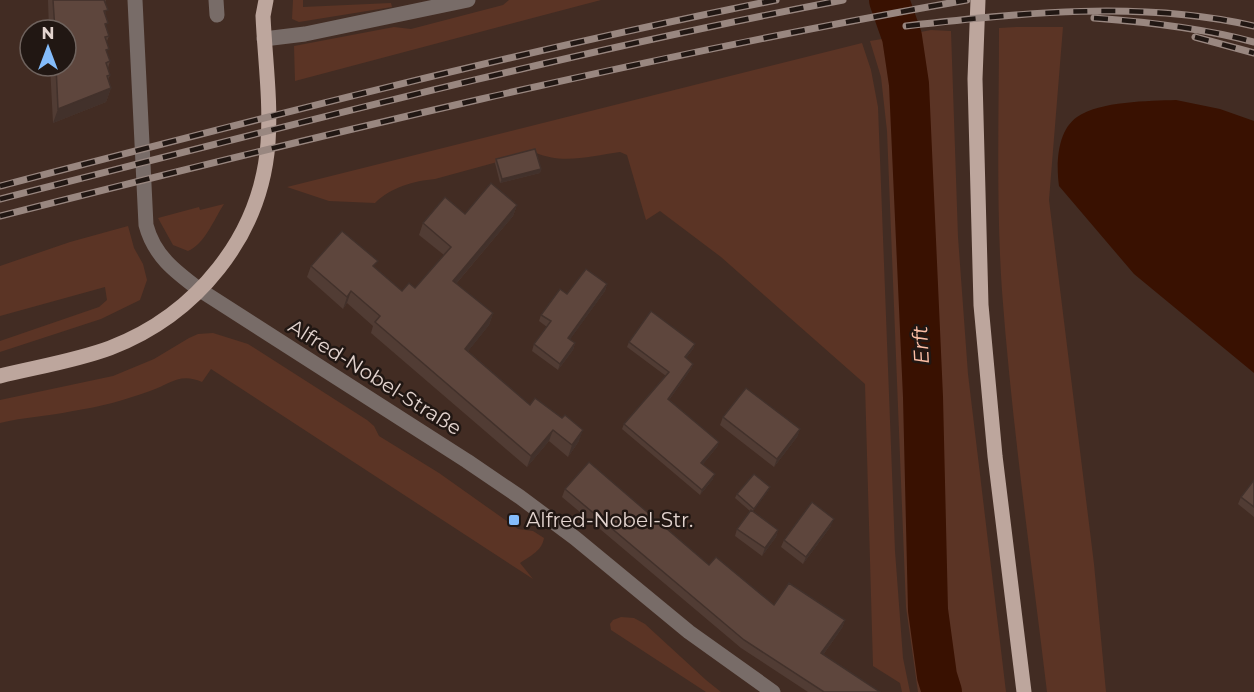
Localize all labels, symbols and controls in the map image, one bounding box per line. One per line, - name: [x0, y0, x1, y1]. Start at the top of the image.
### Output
- north arrow: [18, 18, 78, 78]
- text: N: [42, 24, 54, 43]
- street label: Alfred-Nobel-Straße: [284, 314, 466, 440]
- water label: Erft: [907, 325, 934, 365]
- place label: Alfred-Nobel-Str.: [526, 508, 693, 532]
- marker: Alfred-Nobel-Str.: [507, 513, 521, 527]

